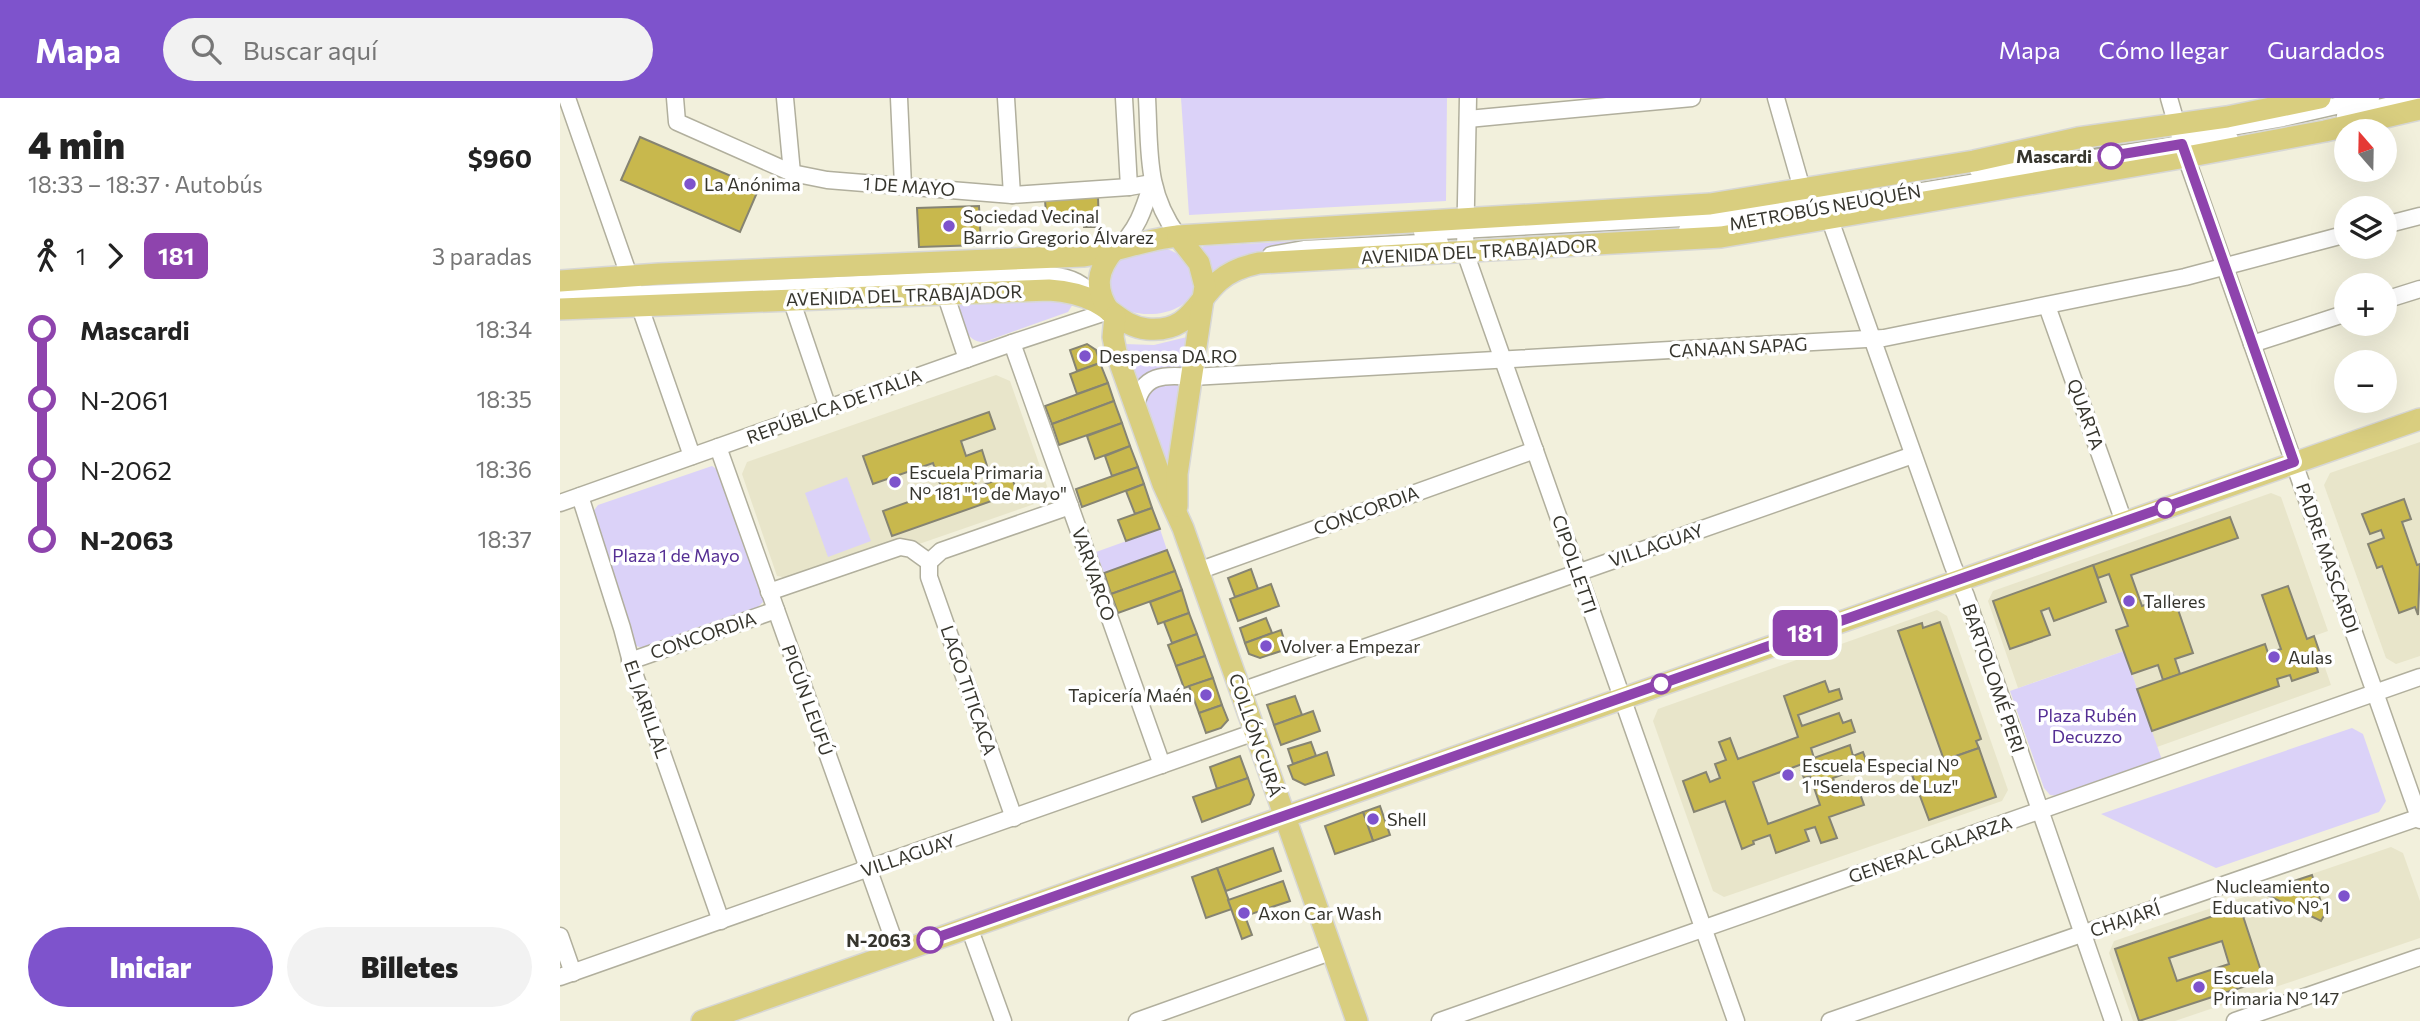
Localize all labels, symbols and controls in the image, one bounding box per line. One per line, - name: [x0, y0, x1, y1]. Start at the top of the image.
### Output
- search box: [163, 18, 653, 81]
- text: Mapa: [35, 29, 121, 70]
- icon: search: [187, 30, 225, 68]
- text: Buscar aquí: [243, 34, 378, 65]
- text: Mapa: [1998, 35, 2061, 64]
- text: Cómo llegar: [2099, 35, 2229, 64]
- text: Guardados: [2267, 35, 2385, 64]
- north arrow: [2334, 119, 2398, 182]
- map controls: [2334, 119, 2397, 413]
- text: 4 min: [28, 120, 125, 167]
- text: $960: [468, 142, 532, 173]
- marker: Mascardi: [2098, 143, 2124, 169]
- place label: Mascardi: [2016, 145, 2092, 167]
- text: 18:33 – 18:37 · Autobús: [28, 170, 263, 198]
- street label: 1 DE MAYO: [862, 172, 956, 200]
- place label: La Anónima: [704, 173, 801, 195]
- marker: La Anónima: [682, 176, 698, 192]
- street label: METROBÚS NEUQUÉN: [1727, 179, 1923, 235]
- button: layers: [2334, 196, 2397, 259]
- place label: Sociedad Vecinal Barrio Gregorio Álvarez: [963, 205, 1154, 248]
- marker: Sociedad Vecinal Barrio Gregorio Álvarez: [941, 218, 957, 234]
- street label: AVENIDA DEL TRABAJADOR: [1360, 234, 1598, 268]
- icon: walk: [28, 237, 66, 275]
- icon: forward: [96, 237, 134, 275]
- text: 181: [158, 241, 194, 270]
- text: 1: [76, 242, 86, 270]
- text: 3 paradas: [432, 242, 532, 270]
- button: +: [2334, 273, 2397, 336]
- street label: AVENIDA DEL TRABAJADOR: [785, 280, 1023, 310]
- text: Mascardi: [80, 314, 190, 345]
- text: 18:34: [476, 315, 532, 343]
- street label: CANAAN SAPAG: [1668, 332, 1808, 362]
- place label: Despensa DA.RO: [1099, 345, 1237, 367]
- marker: Despensa DA.RO: [1077, 348, 1093, 364]
- button: −: [2334, 350, 2397, 413]
- street label: REPÚBLICA DE ITALIA: [743, 364, 925, 448]
- street label: QUARTA: [2063, 376, 2109, 452]
- text: N-2061: [80, 384, 169, 415]
- text: 18:35: [476, 385, 532, 413]
- text: N-2062: [80, 454, 172, 485]
- text: 18:36: [476, 455, 532, 483]
- place label: Escuela Primaria N° 181 "1° de Mayo": [909, 461, 1067, 504]
- marker: Escuela Primaria N° 181 "1° de Mayo": [887, 474, 903, 490]
- street label: PADRE MASCARDI: [2292, 480, 2364, 636]
- street label: CONCORDIA: [1310, 481, 1422, 539]
- unlabelled marker: [2155, 498, 2175, 518]
- street label: CIPOLLETTI: [1548, 512, 1602, 616]
- street label: VILLAGUAY: [1606, 519, 1706, 571]
- text: N-2063: [80, 524, 174, 555]
- street label: VARVARCO: [1068, 524, 1120, 624]
- text: 18:37: [478, 525, 532, 553]
- park label: Plaza 1 de Mayo: [612, 544, 740, 566]
- place label: Talleres: [2143, 590, 2206, 612]
- marker: Talleres: [2121, 593, 2137, 609]
- street label: BARTOLOMÉ PERI: [1958, 601, 2030, 755]
- street label: CONCORDIA: [647, 607, 759, 663]
- line badge: 181: [1765, 610, 1845, 656]
- text: 181: [1787, 618, 1823, 647]
- street label: LAGO TITICACA: [937, 622, 1001, 758]
- place label: Volver a Empezar: [1280, 635, 1420, 657]
- marker: Volver a Empezar: [1258, 638, 1274, 654]
- street label: PICÚN LEUFÚ: [778, 642, 838, 758]
- place label: Aulas: [2288, 646, 2332, 668]
- marker: Aulas: [2266, 649, 2282, 665]
- street label: EL JARILLAL: [620, 657, 674, 761]
- street label: COLLÓN CURÁ: [1225, 670, 1287, 800]
- unlabelled marker: [1651, 674, 1671, 694]
- place label: Tapicería Maén: [1068, 684, 1192, 706]
- marker: Tapicería Maén: [1198, 687, 1214, 703]
- park label: Plaza Rubén Decuzzo: [2037, 704, 2137, 747]
- place label: Escuela Especial N° 1 "Senderos de Luz": [1802, 754, 1959, 797]
- marker: Escuela Especial N° 1 "Senderos de Luz": [1780, 767, 1796, 783]
- place label: Shell: [1387, 808, 1427, 830]
- marker: Shell: [1365, 811, 1381, 827]
- street label: GENERAL GALARZA: [1845, 811, 2015, 887]
- street label: VILLAGUAY: [858, 829, 958, 881]
- place label: Nucleamiento Educativo N° 1: [2212, 875, 2330, 918]
- marker: Nucleamiento Educativo N° 1: [2336, 888, 2352, 904]
- street label: CHAJARÍ: [2087, 896, 2164, 941]
- place label: Axon Car Wash: [1258, 902, 1382, 924]
- marker: Axon Car Wash: [1236, 905, 1252, 921]
- button: Iniciar: [28, 927, 273, 1007]
- button: Billetes: [287, 927, 532, 1007]
- marker: N-2063: [917, 927, 943, 953]
- place label: N-2063: [846, 929, 911, 951]
- place label: Escuela Primaria N° 147: [2213, 966, 2339, 1009]
- marker: Escuela Primaria N° 147: [2191, 979, 2207, 995]

